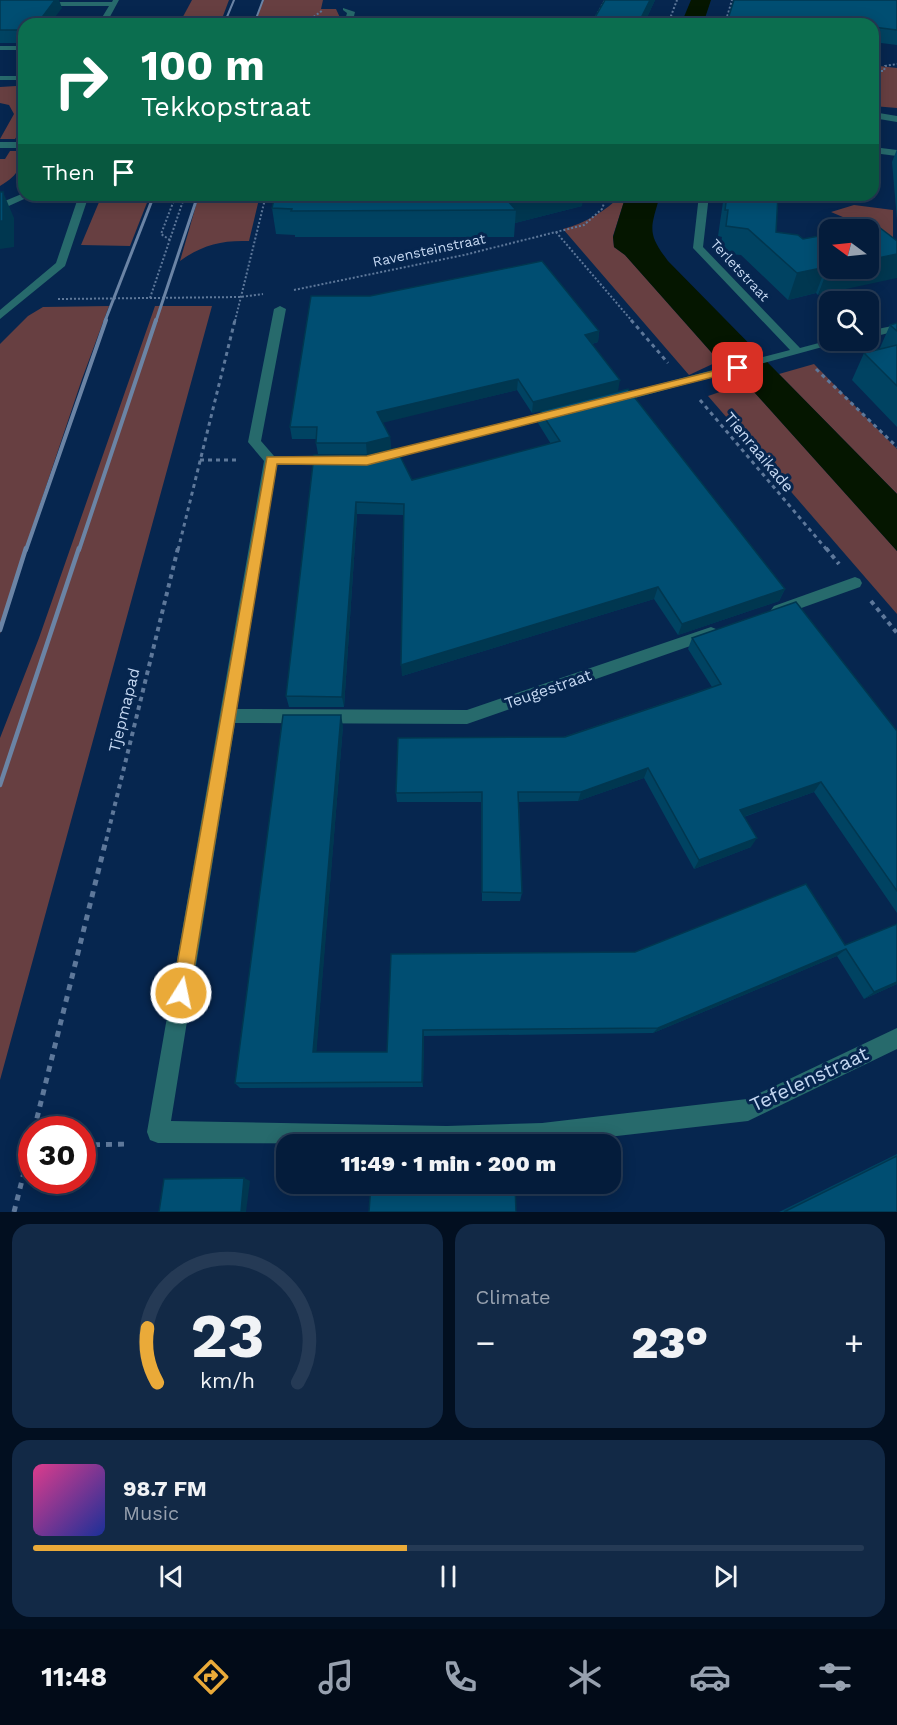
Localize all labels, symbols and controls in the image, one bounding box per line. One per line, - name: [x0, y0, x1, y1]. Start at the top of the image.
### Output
- text: 100 m: [141, 41, 265, 90]
- icon: right: [42, 42, 120, 120]
- text: Tekkopstraat: [141, 91, 311, 123]
- icon: arrive: [107, 156, 140, 189]
- text: Then: [42, 160, 95, 185]
- north arrow: [819, 219, 879, 279]
- map controls: [819, 219, 879, 351]
- street label: Ravensteinstraat: [371, 230, 487, 270]
- street label: Terletstraat: [707, 236, 773, 304]
- button: search: [819, 291, 879, 351]
- pin: [712, 342, 763, 393]
- icon: arrive: [721, 351, 754, 384]
- street label: Tienraaikade: [720, 408, 798, 496]
- street label: Teugestraat: [502, 665, 594, 713]
- street label: Tjepmapad: [104, 666, 144, 754]
- position arrow: [149, 961, 213, 1025]
- street label: Tefelenstraat: [746, 1041, 873, 1117]
- speed limit sign: 30: [18, 1116, 96, 1194]
- text: 11:49 · 1 min · 200 m: [341, 1151, 556, 1176]
- text: Climate: [476, 1285, 551, 1309]
- text: 23: [190, 1299, 264, 1372]
- text: 23°: [631, 1316, 708, 1369]
- text: −: [476, 1323, 495, 1362]
- text: +: [844, 1323, 864, 1362]
- text: km/h: [200, 1368, 255, 1393]
- text: 98.7 FM: [123, 1476, 207, 1501]
- text: Music: [123, 1501, 179, 1525]
- icon: previous: [155, 1560, 188, 1593]
- icon: pause: [432, 1560, 465, 1593]
- icon: next: [709, 1560, 742, 1593]
- icon: directions: [190, 1656, 232, 1698]
- icon: music: [315, 1656, 357, 1698]
- icon: phone: [439, 1656, 481, 1698]
- icon: climate: [564, 1656, 606, 1698]
- icon: car: [689, 1656, 731, 1698]
- icon: filters: [814, 1656, 856, 1698]
- text: 11:48: [41, 1661, 107, 1693]

